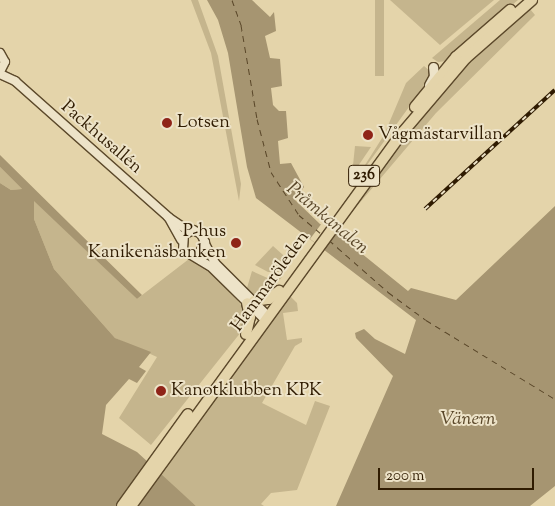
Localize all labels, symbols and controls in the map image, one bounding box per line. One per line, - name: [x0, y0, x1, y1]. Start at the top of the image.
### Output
- street label: Packhusallén: [56, 97, 146, 179]
- place label: Lotsen: [177, 112, 230, 134]
- marker: Lotsen: [161, 117, 173, 129]
- place label: Vågmästarvillan: [378, 124, 503, 146]
- marker: Vågmästarvillan: [362, 129, 374, 141]
- road number: 236: [348, 162, 380, 190]
- water label: Pråmkanalen: [281, 178, 373, 260]
- place label: P-hus Kanikenäsbanken: [88, 222, 226, 264]
- street label: Hammaröleden: [227, 227, 315, 337]
- marker: P-hus Kanikenäsbanken: [230, 237, 242, 249]
- place label: Kanotklubben KPK: [171, 380, 322, 402]
- marker: Kanotklubben KPK: [155, 385, 167, 397]
- water label: Vänern: [440, 409, 496, 431]
- scale bar: [380, 458, 536, 490]
- text: 200 m: [386, 466, 425, 487]

